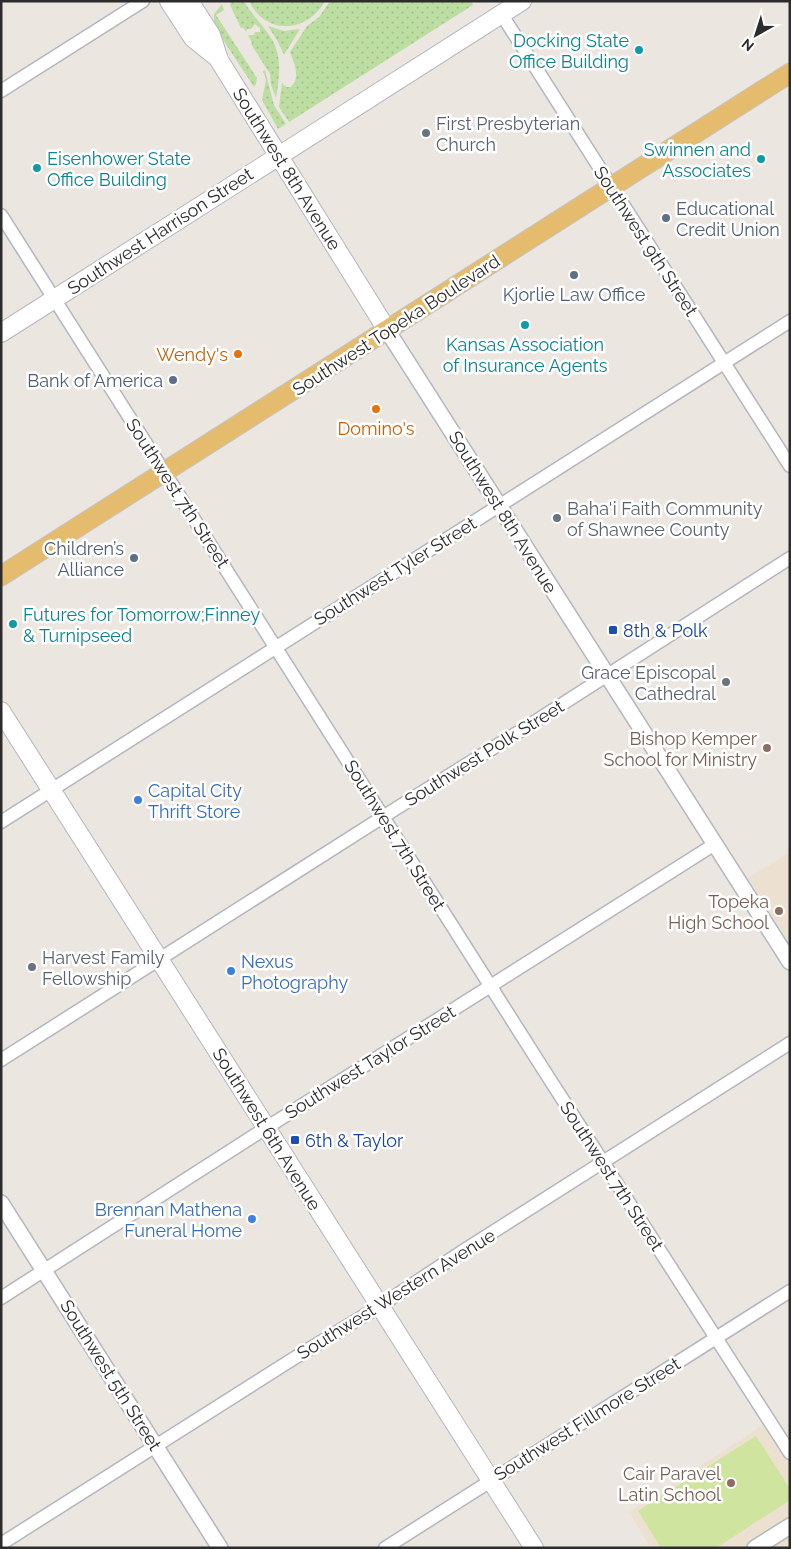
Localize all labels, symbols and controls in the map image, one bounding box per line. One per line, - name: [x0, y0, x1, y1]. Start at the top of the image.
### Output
- north arrow: [731, 10, 781, 60]
- place label: Docking State Office Building: [509, 30, 629, 72]
- text: N: [739, 36, 757, 55]
- marker: Docking State Office Building: [633, 44, 645, 56]
- street label: Southwest 8th Avenue: [228, 84, 346, 254]
- place label: First Presbyterian Church: [436, 113, 580, 155]
- marker: First Presbyterian Church: [420, 127, 432, 139]
- place label: Swinnen and Associates: [644, 139, 751, 181]
- place label: Eisenhower State Office Building: [47, 148, 191, 190]
- marker: Swinnen and Associates: [755, 153, 767, 165]
- marker: Eisenhower State Office Building: [31, 162, 43, 174]
- street label: Southwest 9th Street: [590, 162, 702, 320]
- street label: Southwest Harrison Street: [63, 163, 257, 299]
- place label: Educational Credit Union: [676, 198, 780, 240]
- marker: Educational Credit Union: [660, 212, 672, 224]
- street label: Southwest Topeka Boulevard: [289, 250, 503, 400]
- marker: Kjorlie Law Office: [568, 269, 580, 281]
- place label: Kjorlie Law Office: [503, 284, 646, 305]
- marker: Kansas Association of Insurance Agents: [519, 319, 531, 331]
- place label: Kansas Association of Insurance Agents: [443, 334, 608, 376]
- place label: Wendy's: [156, 344, 228, 365]
- marker: Wendy's: [232, 348, 244, 360]
- place label: Bank of America: [27, 370, 163, 391]
- marker: Bank of America: [167, 374, 179, 386]
- marker: Domino's: [370, 403, 382, 415]
- street label: Southwest 7th Street: [122, 415, 234, 571]
- place label: Domino's: [337, 418, 415, 439]
- street label: Southwest 8th Avenue: [444, 427, 562, 597]
- place label: Baha'i Faith Community of Shawnee County: [567, 498, 763, 540]
- street label: Southwest Tyler Street: [310, 512, 480, 630]
- marker: Baha'i Faith Community of Shawnee County: [551, 512, 563, 524]
- place label: Children’s Alliance: [44, 538, 124, 580]
- marker: Children’s Alliance: [128, 552, 140, 564]
- place label: Futures for Tomorrow;Finney & Turnipseed: [23, 604, 260, 646]
- marker: Futures for Tomorrow;Finney & Turnipseed: [7, 618, 19, 630]
- place label: 8th & Polk: [623, 620, 708, 641]
- marker: 8th & Polk: [607, 624, 619, 636]
- place label: Grace Episcopal Cathedral: [581, 662, 716, 704]
- marker: Grace Episcopal Cathedral: [720, 676, 732, 688]
- street label: Southwest Polk Street: [401, 695, 567, 811]
- place label: Bishop Kemper School for Ministry: [604, 728, 758, 770]
- marker: Bishop Kemper School for Ministry: [761, 742, 773, 754]
- street label: Southwest 7th Street: [340, 756, 450, 914]
- place label: Capital City Thrift Store: [148, 780, 242, 822]
- marker: Capital City Thrift Store: [132, 794, 144, 806]
- place label: Topeka High School: [668, 891, 769, 933]
- marker: Topeka High School: [773, 905, 785, 917]
- place label: Harvest Family Fellowship: [42, 947, 165, 989]
- place label: Nexus Photography: [241, 951, 348, 993]
- marker: Harvest Family Fellowship: [26, 961, 38, 973]
- marker: Nexus Photography: [225, 965, 237, 977]
- street label: Southwest Taylor Street: [281, 1001, 459, 1123]
- street label: Southwest 6th Avenue: [208, 1044, 326, 1214]
- street label: Southwest 7th Street: [556, 1098, 668, 1254]
- place label: 6th & Taylor: [305, 1130, 404, 1151]
- marker: 6th & Taylor: [289, 1134, 301, 1146]
- place label: Brennan Mathena Funeral Home: [95, 1199, 242, 1241]
- marker: Brennan Mathena Funeral Home: [246, 1213, 258, 1225]
- street label: Southwest Western Avenue: [293, 1224, 499, 1364]
- street label: Southwest 5th Street: [56, 1296, 166, 1454]
- street label: Southwest Fillmore Street: [490, 1353, 684, 1485]
- place label: Cair Paravel Latin School: [618, 1463, 721, 1505]
- marker: Cair Paravel Latin School: [725, 1477, 737, 1489]

